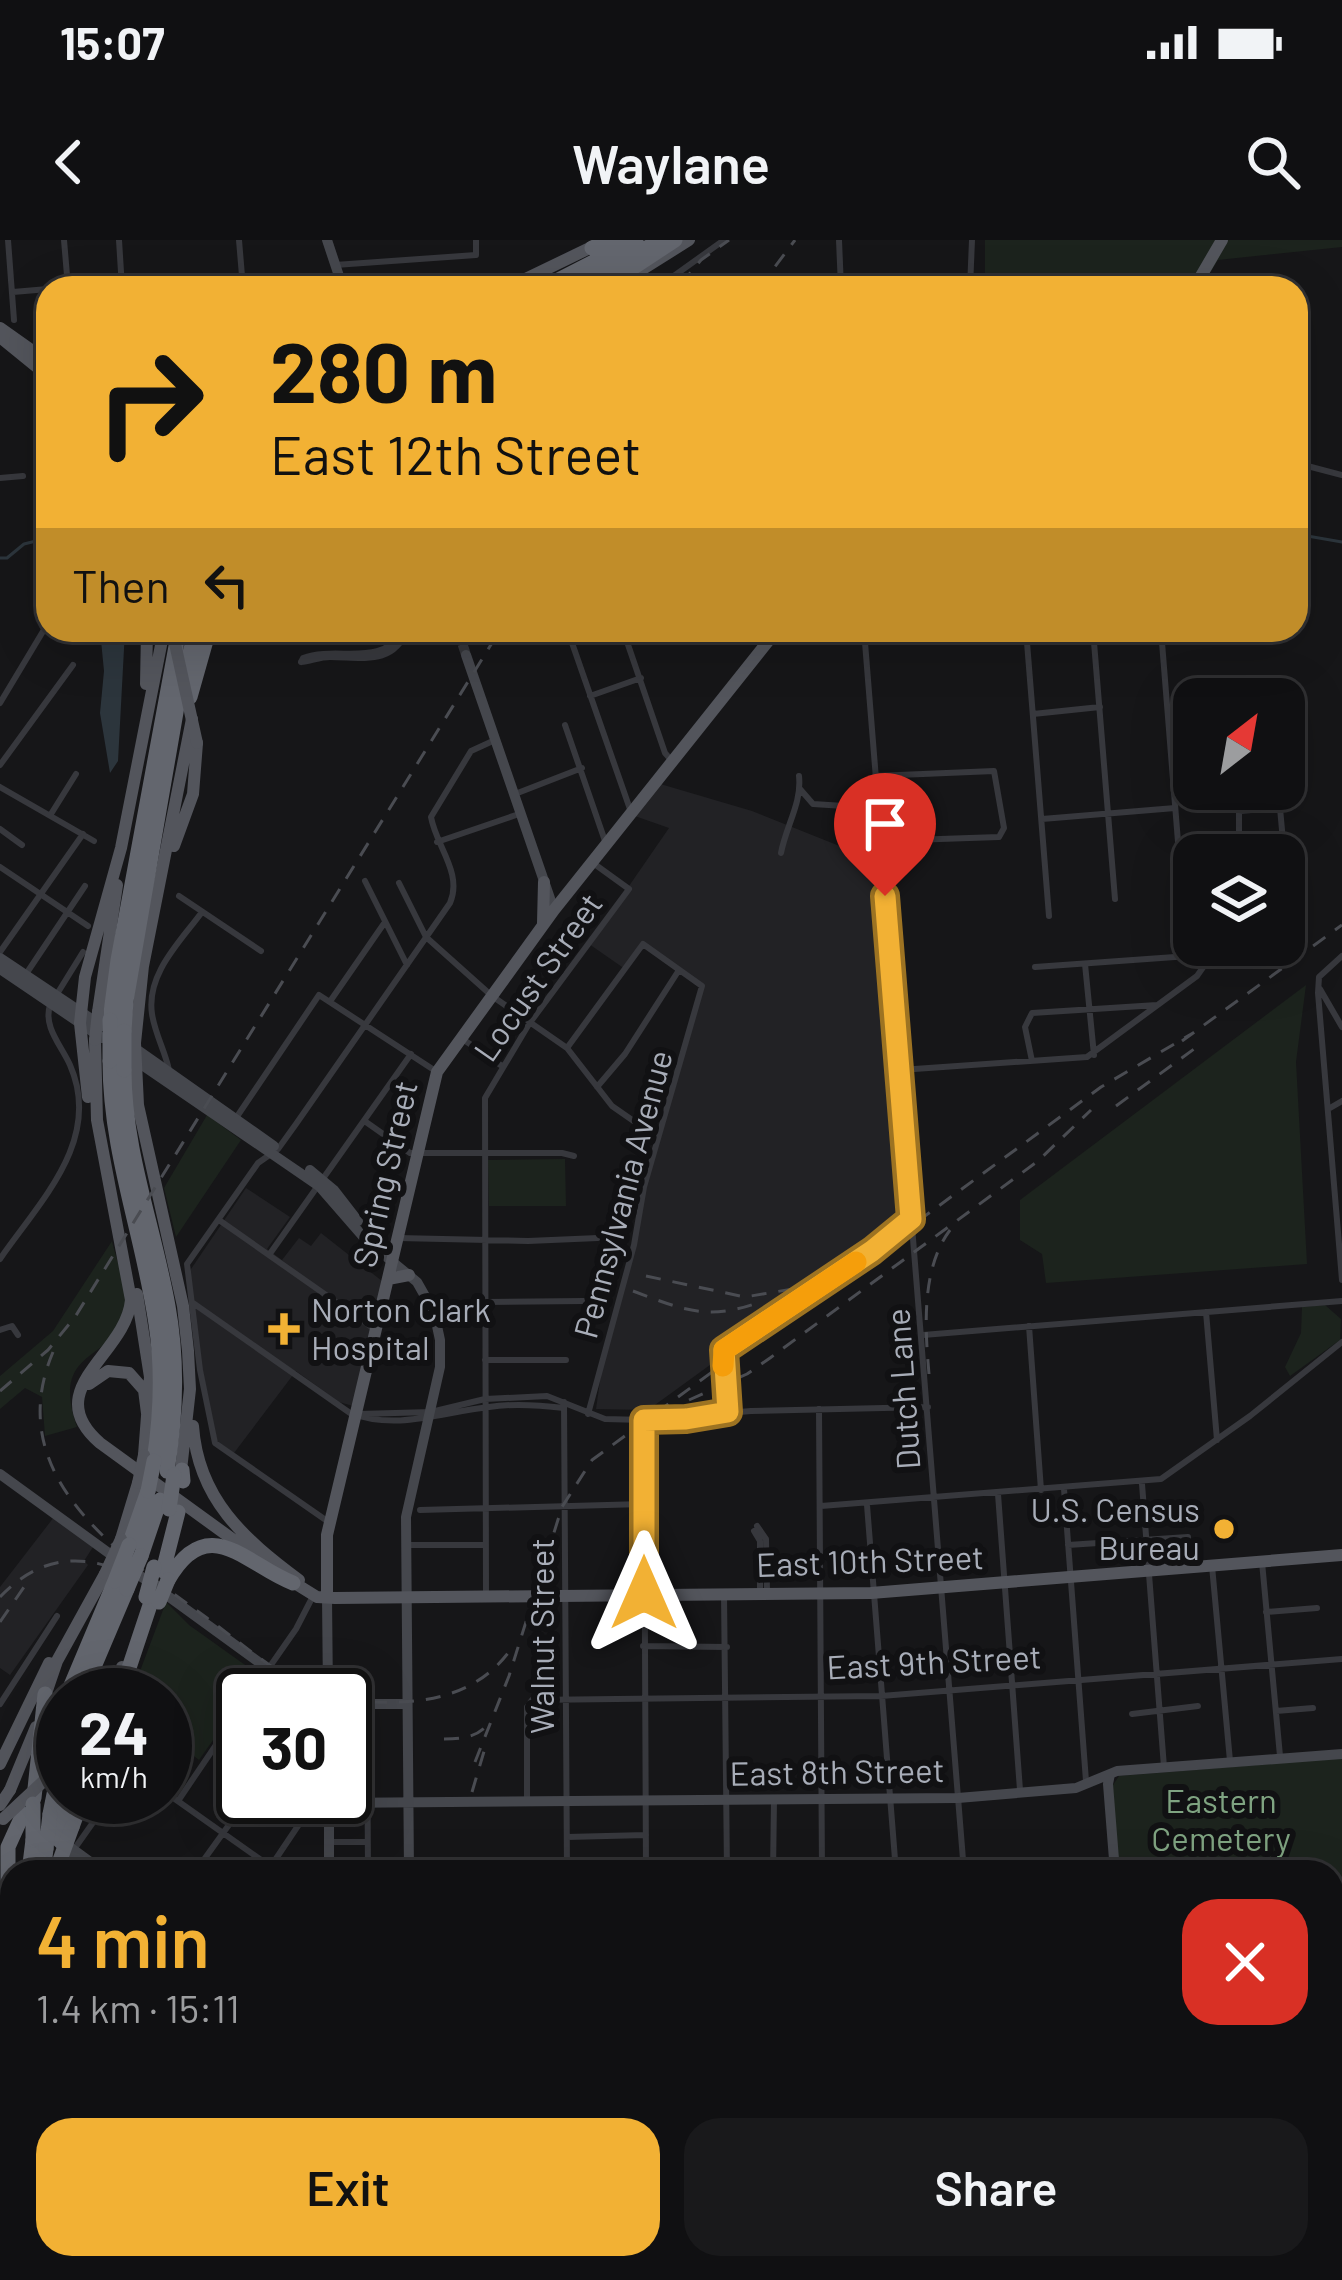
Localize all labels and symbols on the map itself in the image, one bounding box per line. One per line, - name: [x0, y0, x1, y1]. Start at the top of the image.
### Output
- north arrow: [1173, 678, 1305, 810]
- pin: [834, 773, 936, 896]
- street label: Locust Street: [465, 885, 610, 1068]
- street label: Pennsylvania Avenue: [564, 1045, 680, 1342]
- street label: Spring Street: [343, 1077, 425, 1271]
- place label: Norton Clark Hospital: [311, 1289, 491, 1367]
- street label: Dutch Lane: [876, 1307, 928, 1471]
- marker: Norton Clark Hospital: [268, 1313, 300, 1345]
- place label: U.S. Census Bureau: [1031, 1489, 1200, 1567]
- marker: U.S. Census Bureau: [1211, 1516, 1237, 1542]
- position arrow: [581, 1530, 707, 1656]
- street label: East 10th Street: [755, 1536, 985, 1584]
- street label: Walnut Street: [521, 1538, 561, 1734]
- street label: East 9th Street: [826, 1635, 1042, 1687]
- speed limit sign: 30: [216, 1668, 372, 1824]
- street label: East 8th Street: [729, 1749, 945, 1793]
- park label: Eastern Cemetery: [1151, 1780, 1291, 1858]

